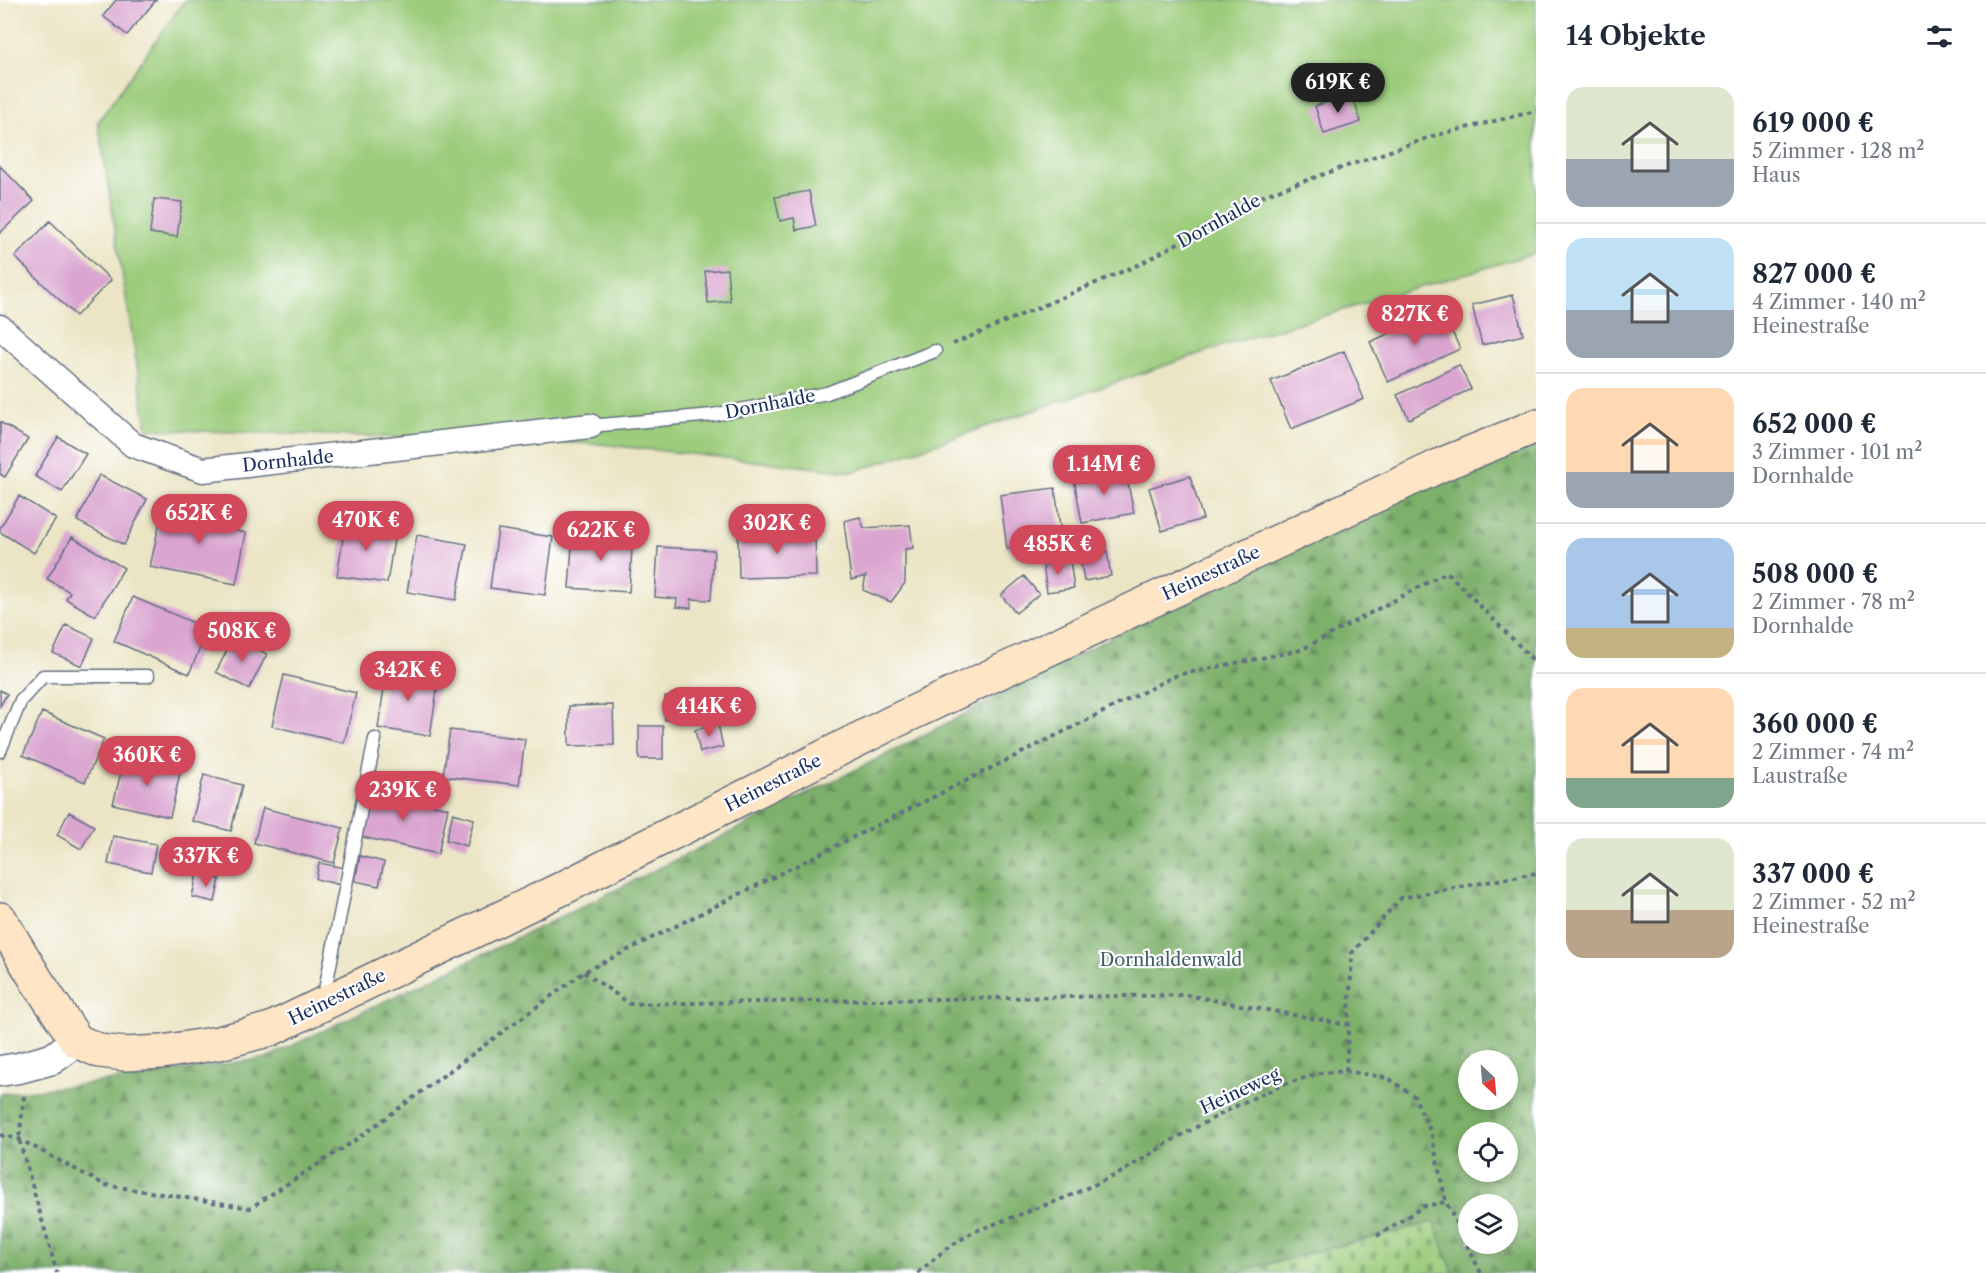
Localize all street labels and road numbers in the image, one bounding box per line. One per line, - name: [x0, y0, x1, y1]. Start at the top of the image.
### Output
- street label: Dornhalde: [1174, 189, 1264, 253]
- street label: Dornhalde: [723, 384, 817, 424]
- street label: Dornhalde: [241, 445, 335, 477]
- street label: Heinestraße: [1158, 541, 1264, 605]
- street label: Heinestraße: [721, 749, 825, 817]
- street label: Heinestraße: [285, 964, 389, 1030]
- street label: Heineweg: [1197, 1063, 1284, 1119]

